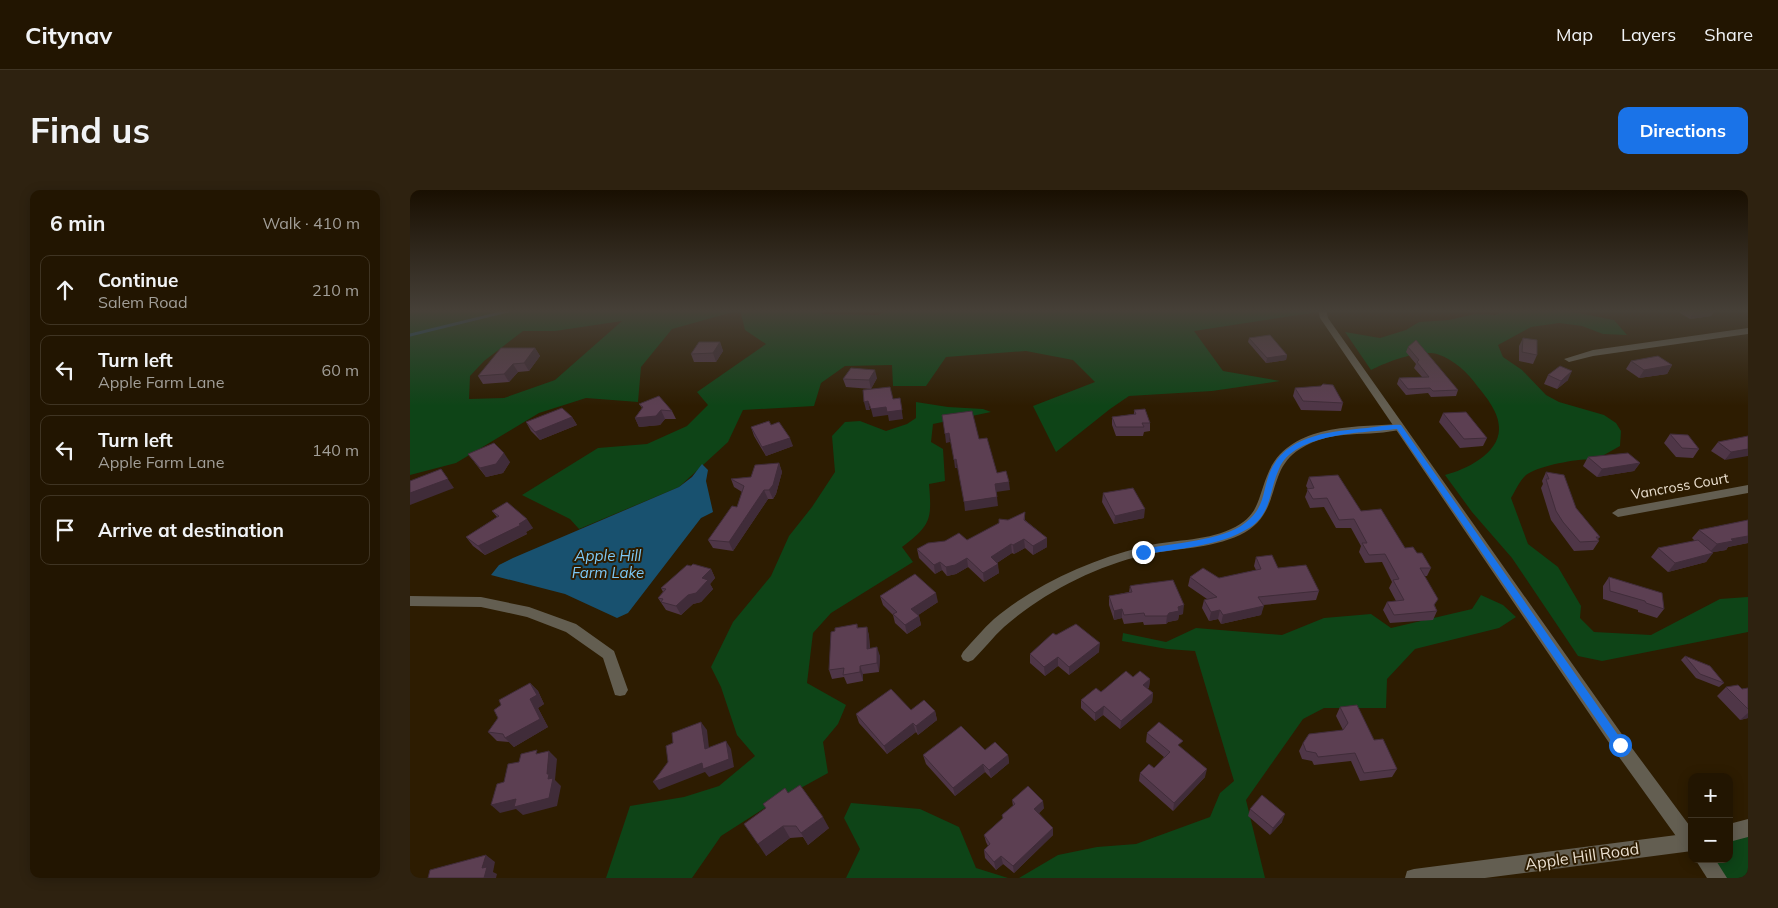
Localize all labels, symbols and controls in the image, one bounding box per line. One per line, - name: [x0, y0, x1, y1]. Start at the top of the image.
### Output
- text: Citynav: [25, 20, 112, 50]
- text: Map: [1556, 23, 1593, 46]
- text: Layers: [1621, 23, 1676, 46]
- text: Share: [1704, 23, 1753, 46]
- button: Directions: [1618, 107, 1748, 154]
- text: Find us: [30, 108, 150, 152]
- text: 6 min: [50, 210, 105, 236]
- text: Walk · 410 m: [262, 213, 360, 233]
- text: Continue: [98, 268, 178, 292]
- icon: ahead: [51, 276, 79, 304]
- text: 210 m: [312, 280, 359, 300]
- text: Salem Road: [98, 292, 188, 312]
- text: Turn left: [98, 348, 173, 372]
- icon: left: [51, 356, 79, 384]
- text: 60 m: [322, 360, 359, 380]
- text: Apple Farm Lane: [98, 372, 224, 392]
- text: Turn left: [98, 428, 173, 452]
- icon: left: [51, 436, 79, 464]
- text: 140 m: [312, 440, 359, 460]
- text: Apple Farm Lane: [98, 452, 224, 472]
- street label: Vancross Court: [1630, 469, 1730, 503]
- icon: arrive: [51, 516, 79, 544]
- text: Arrive at destination: [98, 518, 284, 542]
- route end: [1132, 541, 1155, 564]
- water label: Apple Hill Farm Lake: [572, 546, 644, 582]
- route start: [1609, 734, 1632, 757]
- map controls: [1688, 773, 1733, 863]
- button: +: [1688, 773, 1733, 818]
- button: −: [1688, 818, 1733, 863]
- street label: Apple Hill Road: [1524, 838, 1640, 874]

